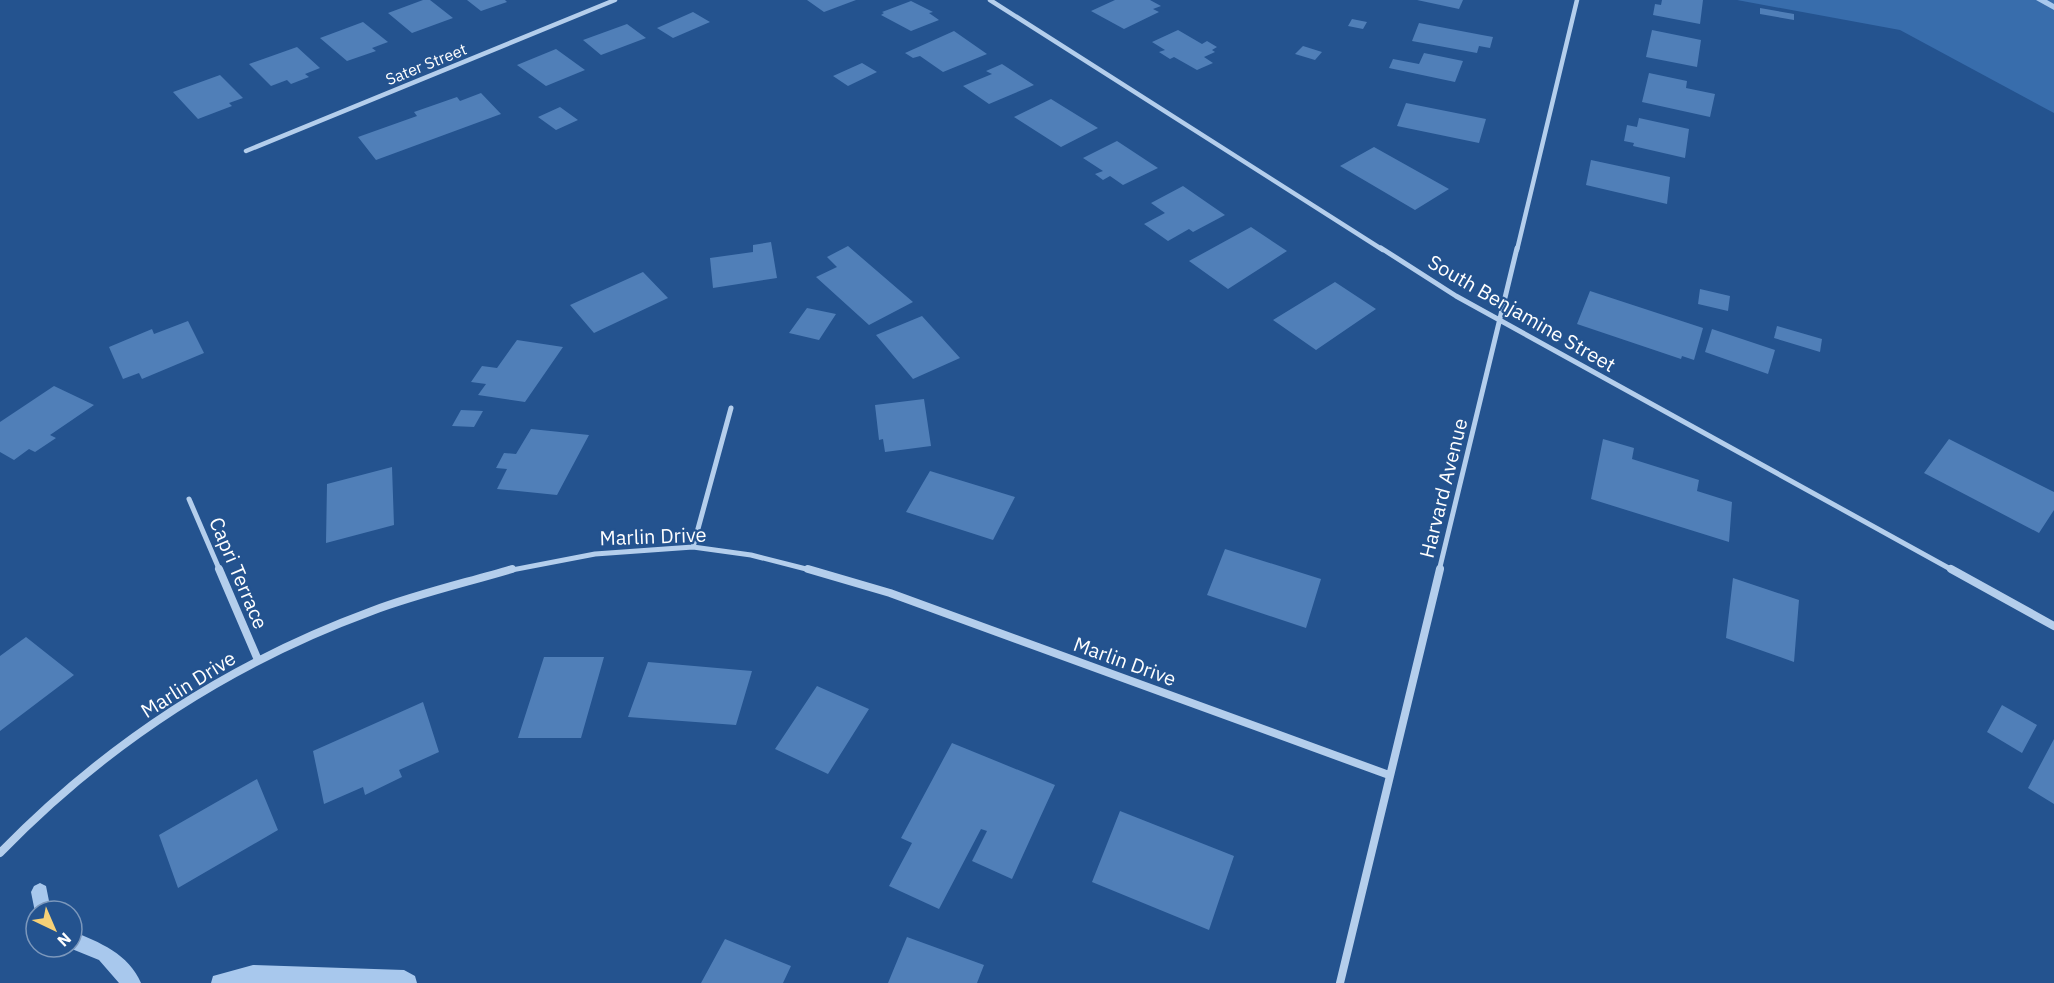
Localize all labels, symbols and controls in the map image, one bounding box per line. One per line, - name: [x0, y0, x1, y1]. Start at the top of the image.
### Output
- street label: Sater Street: [383, 39, 469, 89]
- street label: South Benjamine Street: [1423, 248, 1621, 378]
- street label: Harvard Avenue: [1413, 415, 1473, 561]
- street label: Capri Terrace: [203, 513, 275, 633]
- street label: Marlin Drive: [599, 521, 707, 551]
- street label: Marlin Drive: [1070, 630, 1180, 692]
- street label: Marlin Drive: [135, 644, 241, 724]
- north arrow: [24, 899, 84, 959]
- text: N: [53, 929, 76, 951]

